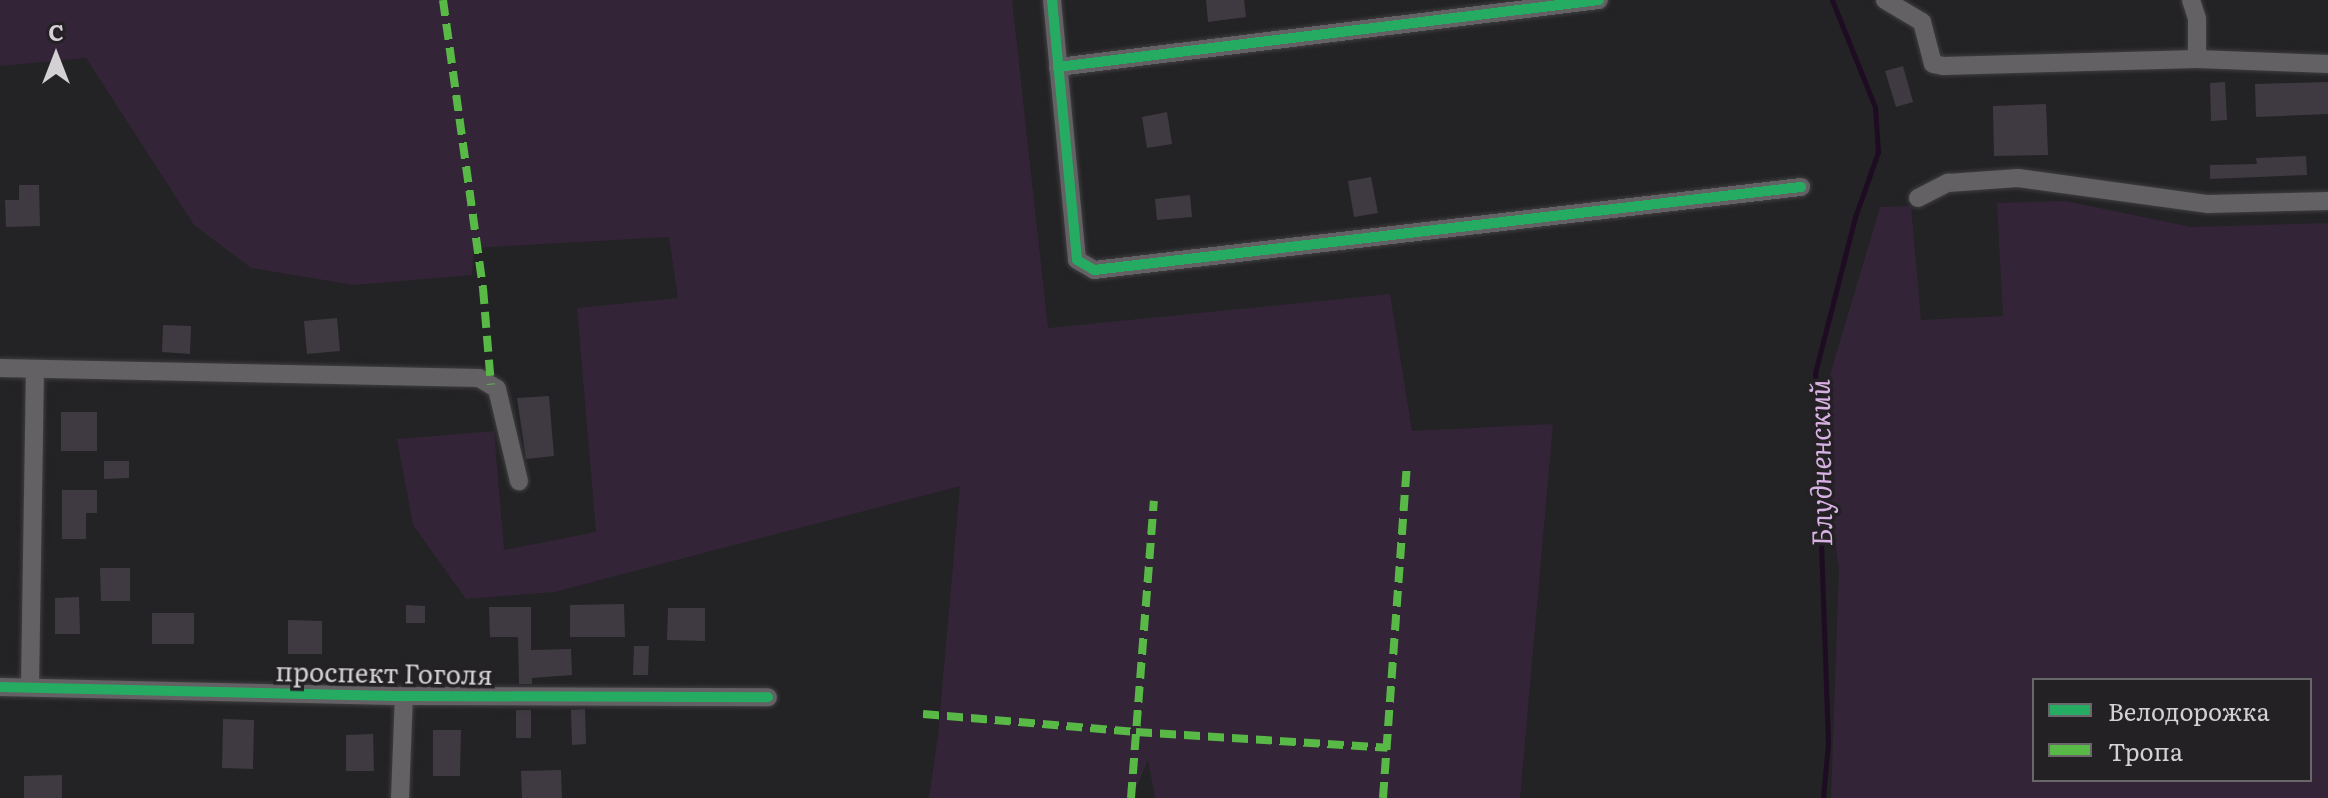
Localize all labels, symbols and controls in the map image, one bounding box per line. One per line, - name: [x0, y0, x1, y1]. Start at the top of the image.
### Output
- text: С: [48, 15, 64, 48]
- north arrow: [16, 16, 96, 96]
- water label: Блудненский: [1801, 379, 1837, 547]
- street label: проспект Гоголя: [275, 655, 493, 689]
- legend: [2032, 678, 2312, 782]
- text: Велодорожка: [2108, 693, 2270, 728]
- text: Тропа: [2108, 733, 2183, 768]

